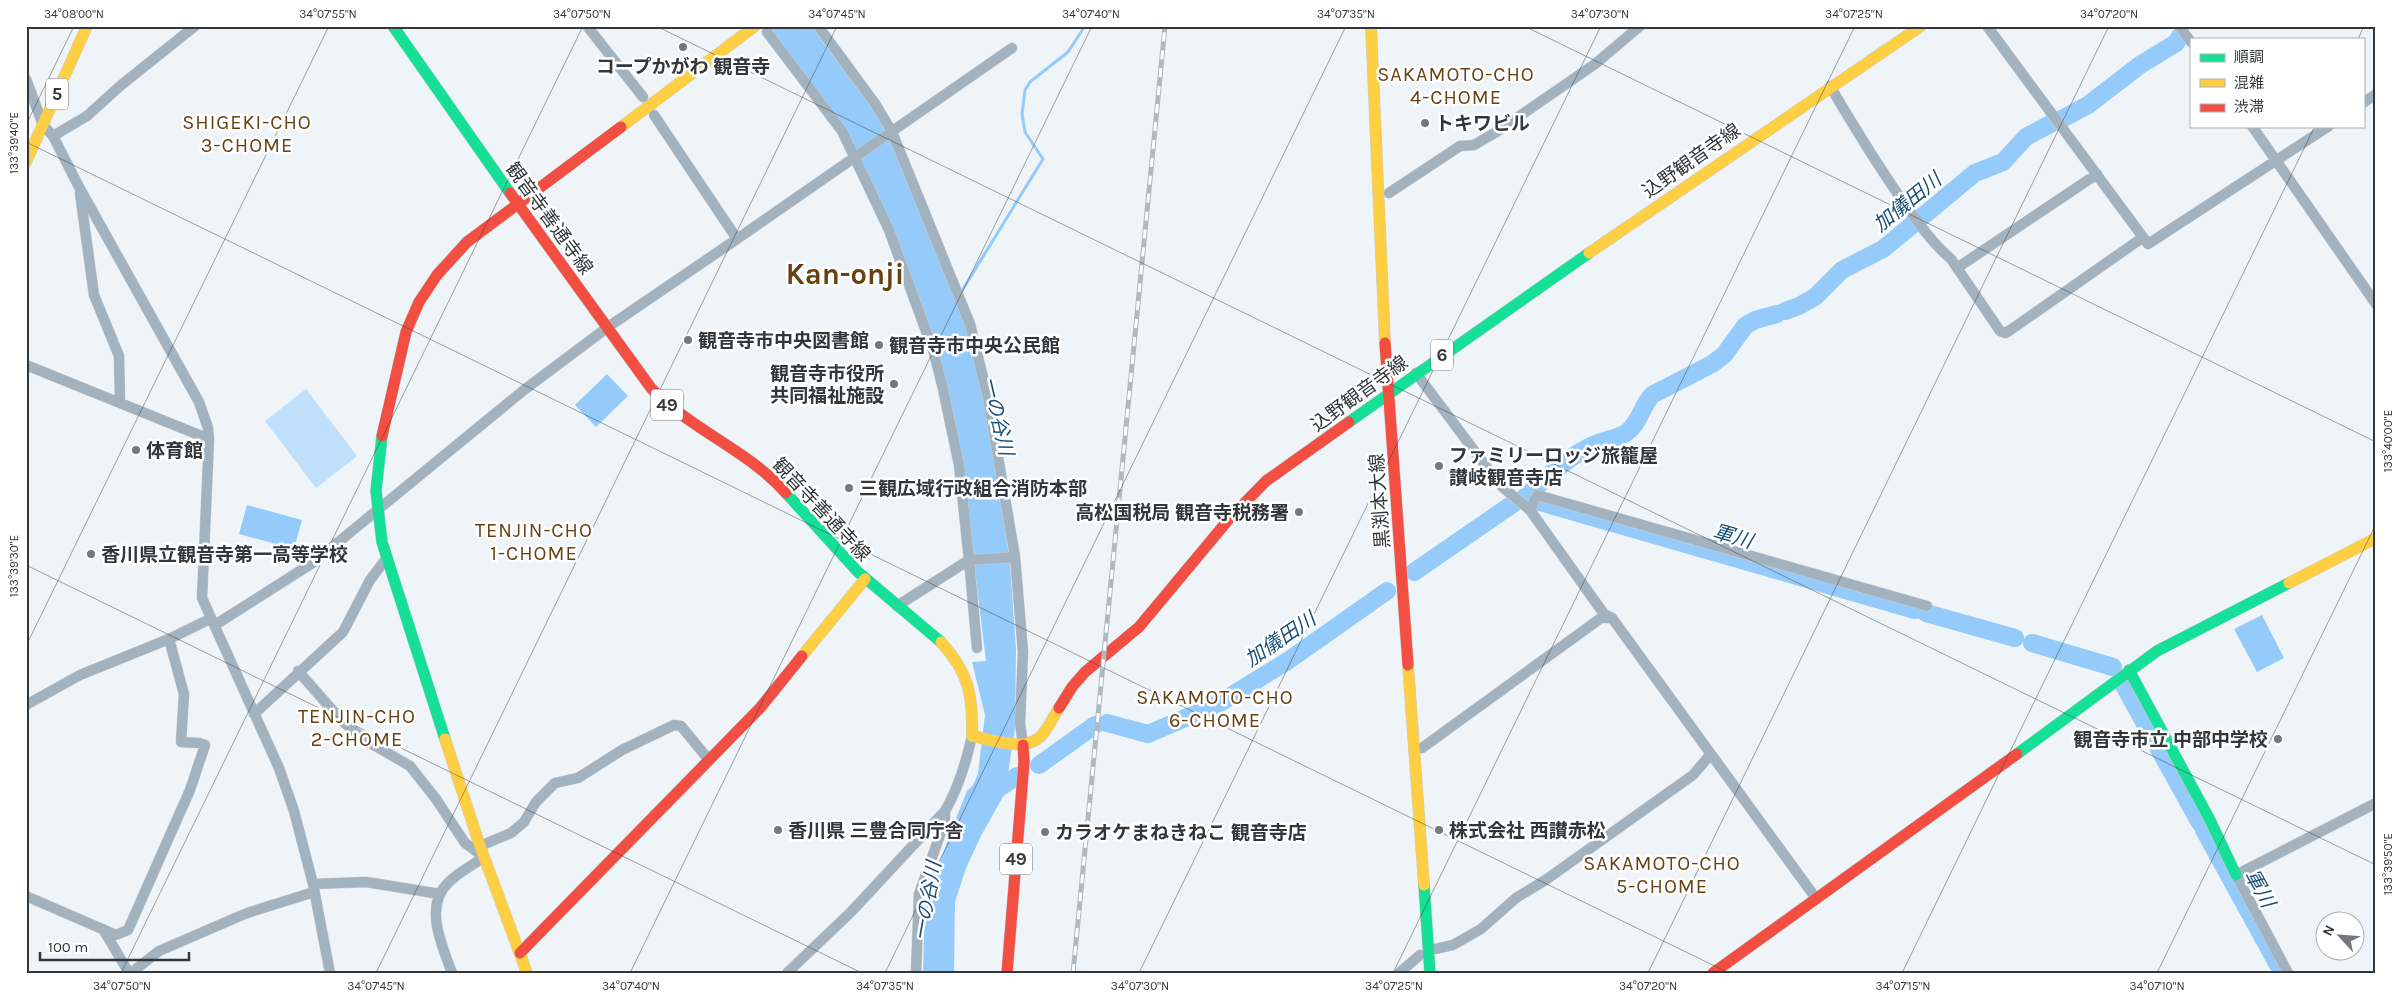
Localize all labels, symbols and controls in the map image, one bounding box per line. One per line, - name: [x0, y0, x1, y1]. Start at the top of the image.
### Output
- text: 34°08'00"N: [44, 7, 104, 21]
- text: 34°07'55"N: [299, 7, 357, 21]
- text: 34°07'50"N: [553, 7, 611, 21]
- text: 34°07'45"N: [808, 7, 866, 21]
- text: 34°07'40"N: [1062, 7, 1120, 21]
- text: 34°07'35"N: [1317, 7, 1375, 21]
- text: 34°07'30"N: [1571, 7, 1629, 21]
- text: 34°07'25"N: [1825, 7, 1883, 21]
- text: 34°07'20"N: [2080, 7, 2138, 21]
- legend: [2190, 38, 2364, 128]
- marker: コープかがわ 観音寺: [677, 41, 689, 53]
- text: 順調: [2234, 48, 2264, 66]
- place label: コープかがわ 観音寺: [596, 56, 770, 78]
- district label: SAKAMOTO-CHO 4-CHOME: [1377, 63, 1535, 109]
- text: 混雑: [2234, 74, 2264, 92]
- road number: 5: [46, 78, 68, 110]
- text: 渋滞: [2234, 98, 2264, 116]
- district label: SHIGEKI-CHO 3-CHOME: [182, 111, 312, 157]
- text: 133°39'40"E: [7, 112, 21, 174]
- place label: トキワビル: [1435, 113, 1530, 135]
- marker: トキワビル: [1419, 117, 1431, 129]
- street label: 込野観音寺線: [1639, 119, 1745, 203]
- street label: 観音寺善通寺線: [501, 158, 597, 279]
- water label: 加儀田川: [1869, 167, 1947, 236]
- district label: Kan-onji: [786, 257, 904, 291]
- place label: 観音寺市中央図書館: [698, 330, 869, 352]
- marker: 観音寺市中央図書館: [682, 334, 694, 346]
- place label: 観音寺市中央公民館: [889, 335, 1060, 357]
- marker: 観音寺市中央公民館: [873, 339, 885, 351]
- road number: 6: [1431, 340, 1453, 370]
- street label: 込野観音寺線: [1307, 351, 1412, 436]
- place label: 観音寺市役所 共同福祉施設: [770, 363, 884, 407]
- water label: 一の谷川: [977, 375, 1018, 460]
- marker: 観音寺市役所 共同福祉施設: [888, 378, 900, 390]
- road number: 49: [651, 390, 683, 420]
- text: 133°40'00"E: [2381, 410, 2395, 472]
- place label: 体育館: [146, 440, 203, 462]
- marker: 体育館: [130, 444, 142, 456]
- place label: ファミリーロッジ旅籠屋 讃岐観音寺店: [1449, 445, 1658, 489]
- street label: 黒渕本大線: [1366, 453, 1394, 549]
- street label: 観音寺善通寺線: [768, 454, 875, 566]
- marker: ファミリーロッジ旅籠屋 讃岐観音寺店: [1433, 460, 1445, 472]
- place label: 三観広域行政組合消防本部: [859, 478, 1087, 500]
- marker: 三観広域行政組合消防本部: [843, 482, 855, 494]
- place label: 高松国税局 観音寺税務署: [1075, 502, 1289, 524]
- marker: 高松国税局 観音寺税務署: [1293, 506, 1305, 518]
- district label: TENJIN-CHO 1-CHOME: [475, 519, 593, 565]
- water label: 軍川: [1710, 520, 1757, 554]
- text: 133°39'30"E: [7, 535, 21, 597]
- place label: 香川県立観音寺第一高等学校: [101, 544, 348, 566]
- marker: 香川県立観音寺第一高等学校: [85, 548, 97, 560]
- water label: 加儀田川: [1241, 606, 1322, 671]
- district label: SAKAMOTO-CHO 6-CHOME: [1136, 686, 1294, 732]
- district label: TENJIN-CHO 2-CHOME: [298, 705, 416, 751]
- place label: 観音寺市立 中部中学校: [2073, 729, 2268, 751]
- marker: 観音寺市立 中部中学校: [2272, 733, 2284, 745]
- place label: 香川県 三豊合同庁舎: [788, 820, 964, 842]
- place label: 株式会社 西讃赤松: [1449, 820, 1606, 842]
- place label: カラオケまねきねこ 観音寺店: [1055, 822, 1307, 844]
- marker: 香川県 三豊合同庁舎: [772, 824, 784, 836]
- marker: 株式会社 西讃赤松: [1433, 824, 1445, 836]
- marker: カラオケまねきねこ 観音寺店: [1039, 826, 1051, 838]
- text: 133°39'50"E: [2381, 833, 2395, 895]
- road number: 49: [1000, 844, 1032, 874]
- district label: SAKAMOTO-CHO 5-CHOME: [1583, 852, 1741, 898]
- water label: 一の谷川: [909, 858, 946, 942]
- water label: 軍川: [2240, 865, 2280, 913]
- north arrow: [2314, 912, 2364, 962]
- text: N: [2319, 922, 2339, 939]
- scale bar: [40, 929, 189, 961]
- text: 100 m: [48, 938, 88, 956]
- text: 34°07'50"N: [93, 979, 151, 993]
- text: 34°07'45"N: [347, 979, 405, 993]
- text: 34°07'40"N: [602, 979, 660, 993]
- text: 34°07'35"N: [856, 979, 914, 993]
- text: 34°07'30"N: [1111, 979, 1169, 993]
- text: 34°07'25"N: [1365, 979, 1423, 993]
- text: 34°07'20"N: [1619, 979, 1677, 993]
- text: 34°07'15"N: [1876, 979, 1930, 993]
- text: 34°07'10"N: [2129, 979, 2185, 993]

